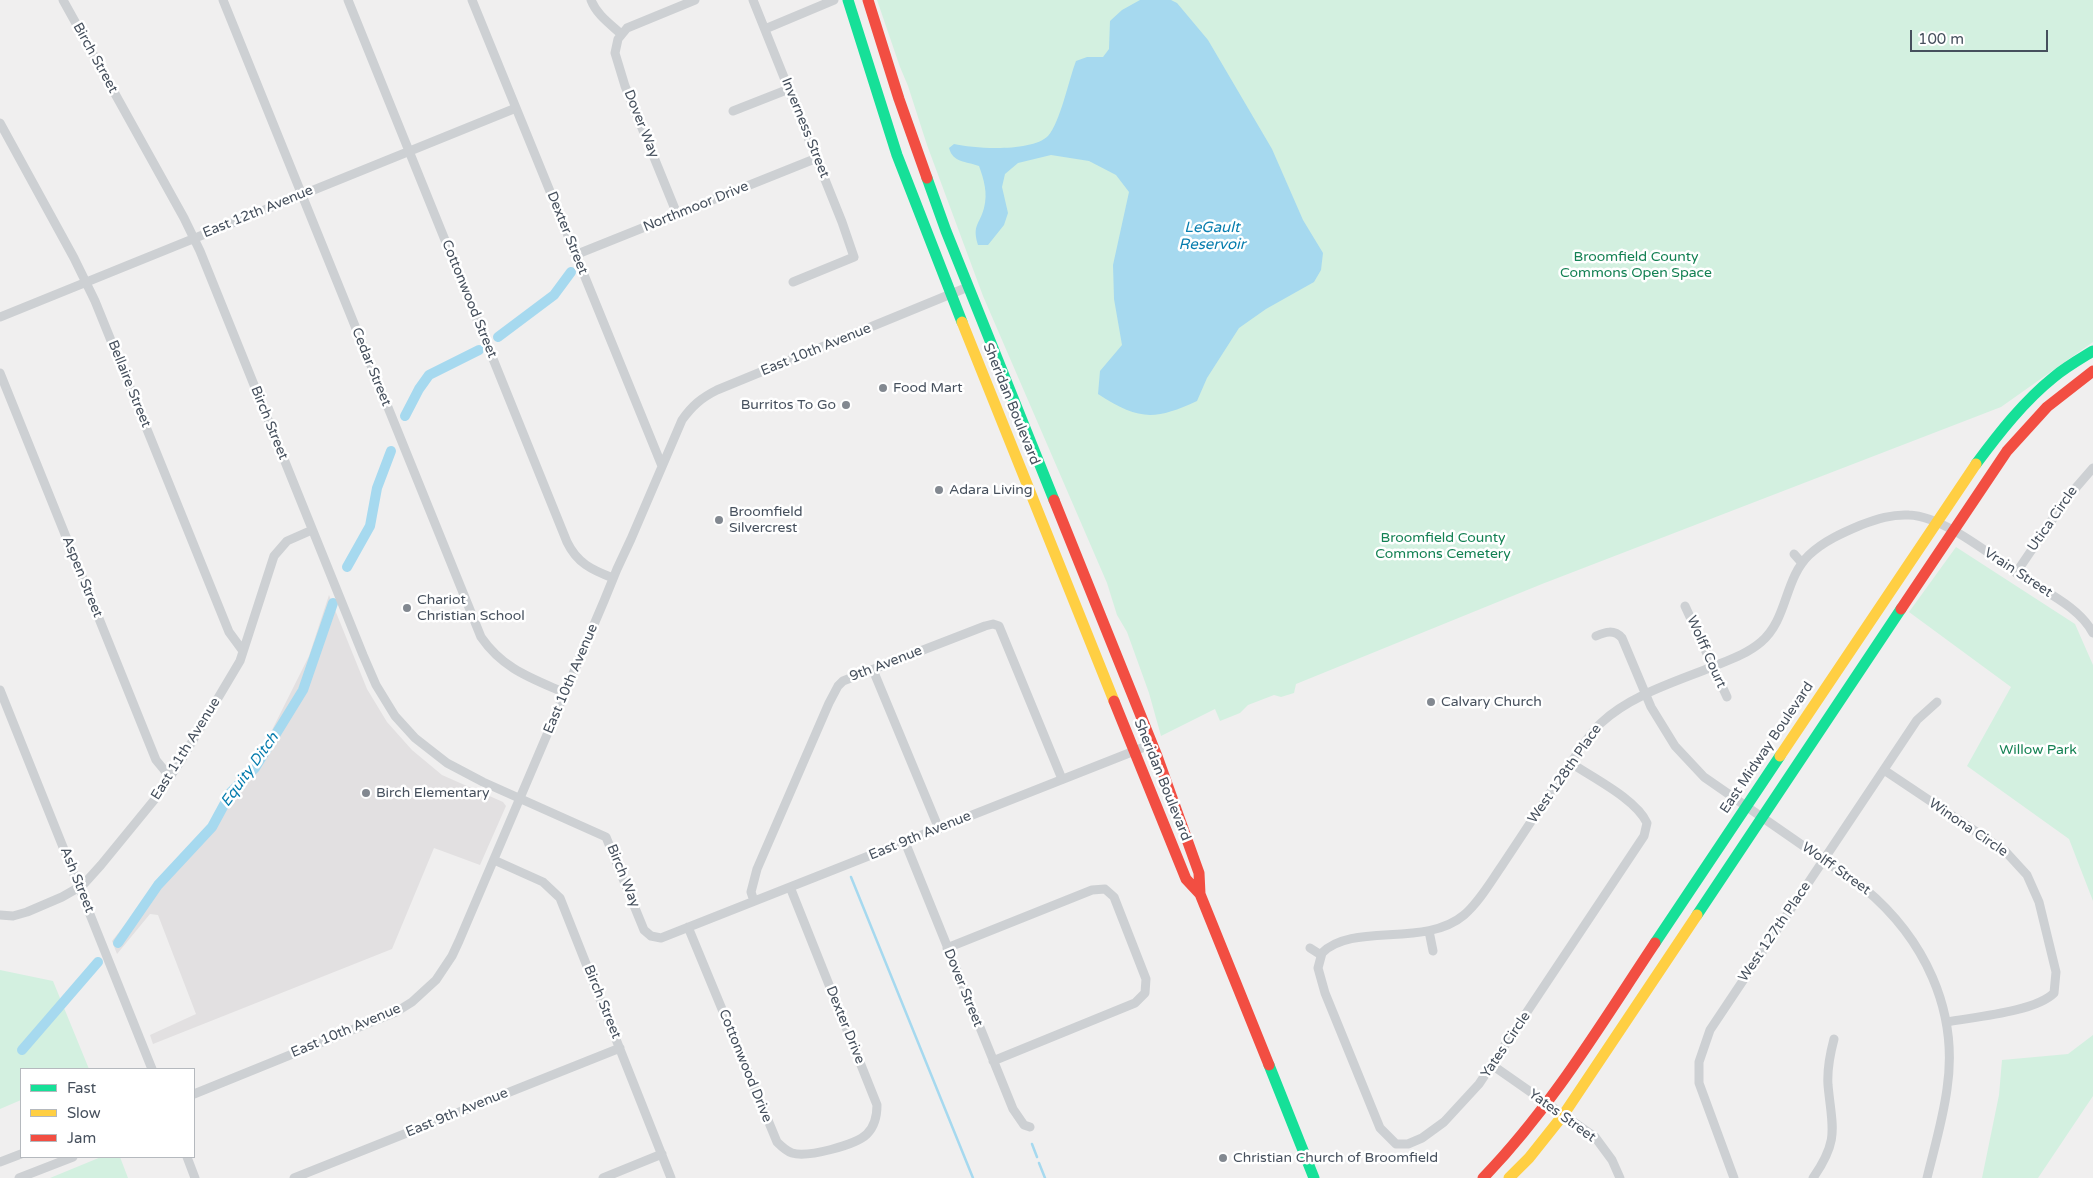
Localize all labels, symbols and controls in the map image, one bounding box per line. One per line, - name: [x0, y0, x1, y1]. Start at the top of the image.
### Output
- street label: Birch Street: [69, 20, 121, 96]
- scale bar: [1913, 20, 2050, 52]
- text: 100 m: [1918, 30, 1964, 48]
- street label: Inverness Street: [777, 76, 833, 180]
- street label: Dover Way: [620, 88, 662, 160]
- street label: Northmoor Drive: [641, 178, 751, 236]
- street label: East 12th Avenue: [200, 182, 316, 242]
- street label: Dexter Street: [543, 189, 591, 277]
- water label: LeGault Reservoir: [1178, 219, 1246, 254]
- street label: Cottonwood Street: [438, 237, 500, 361]
- park label: Broomfield County Commons Open Space: [1560, 249, 1712, 282]
- street label: East 10th Avenue: [758, 320, 874, 380]
- street label: Cedar Street: [348, 325, 394, 409]
- street label: Bellaire Street: [104, 338, 154, 430]
- street label: Sheridan Boulevard: [979, 341, 1043, 467]
- place label: Food Mart: [893, 380, 963, 396]
- marker: Food Mart: [877, 382, 889, 394]
- street label: Birch Street: [247, 384, 291, 462]
- place label: Burritos To Go: [741, 397, 836, 413]
- marker: Burritos To Go: [840, 399, 852, 411]
- place label: Adara Living: [949, 482, 1033, 498]
- street label: Utica Circle: [2024, 483, 2082, 555]
- marker: Adara Living: [933, 484, 945, 496]
- place label: Broomfield Silvercrest: [729, 504, 803, 536]
- marker: Broomfield Silvercrest: [713, 514, 725, 526]
- park label: Broomfield County Commons Cemetery: [1375, 530, 1511, 562]
- street label: Aspen Street: [58, 534, 106, 620]
- street label: Vrain Street: [1981, 545, 2055, 601]
- place label: Chariot Christian School: [417, 592, 525, 624]
- marker: Chariot Christian School: [401, 602, 413, 614]
- street label: Wolff Court: [1683, 613, 1729, 691]
- street label: East 10th Avenue: [540, 622, 602, 736]
- street label: 9th Avenue: [847, 642, 925, 686]
- street label: East Midway Boulevard: [1717, 679, 1817, 817]
- place label: Calvary Church: [1441, 694, 1542, 710]
- street label: East 11th Avenue: [148, 695, 224, 803]
- marker: Calvary Church: [1425, 696, 1437, 708]
- street label: Sheridan Boulevard: [1130, 717, 1194, 843]
- street label: West 128th Place: [1525, 721, 1605, 827]
- water label: Equity Ditch: [217, 730, 283, 810]
- park label: Willow Park: [1999, 742, 2077, 758]
- place label: Birch Elementary: [376, 785, 489, 801]
- marker: Birch Elementary: [360, 787, 372, 799]
- street label: Winona Circle: [1925, 795, 2011, 861]
- street label: East 9th Avenue: [866, 808, 974, 864]
- street label: Wolff Street: [1798, 839, 1874, 899]
- street label: Birch Way: [603, 842, 643, 910]
- street label: Ash Street: [56, 845, 98, 915]
- street label: West 127th Place: [1735, 879, 1815, 985]
- street label: Dover Street: [940, 946, 986, 1030]
- street label: Birch Street: [580, 963, 624, 1041]
- street label: Dexter Drive: [822, 984, 868, 1066]
- street label: East 10th Avenue: [289, 1000, 403, 1062]
- street label: Cottonwood Drive: [715, 1007, 775, 1125]
- street label: Yates Circle: [1478, 1009, 1534, 1081]
- legend: [20, 1068, 195, 1158]
- text: Fast: [67, 1079, 96, 1097]
- street label: East 9th Avenue: [403, 1085, 511, 1141]
- street label: Yates Street: [1525, 1086, 1599, 1146]
- text: Slow: [67, 1104, 101, 1122]
- text: Jam: [67, 1129, 96, 1147]
- place label: Christian Church of Broomfield: [1233, 1150, 1438, 1166]
- marker: Christian Church of Broomfield: [1217, 1152, 1229, 1164]

